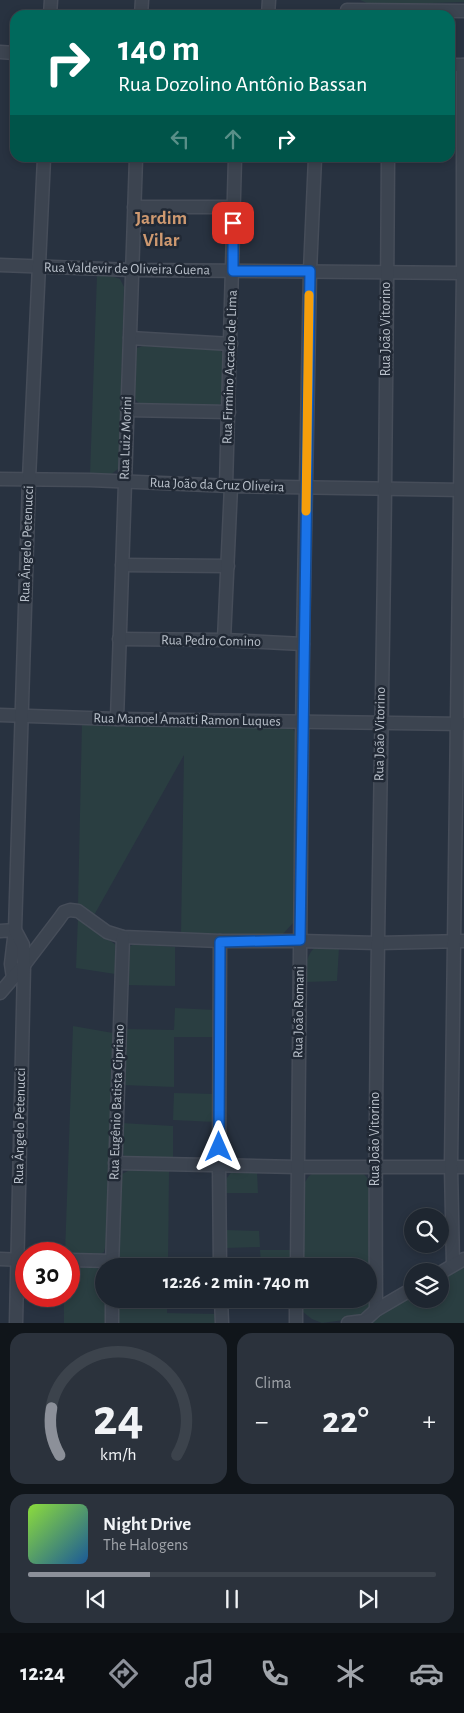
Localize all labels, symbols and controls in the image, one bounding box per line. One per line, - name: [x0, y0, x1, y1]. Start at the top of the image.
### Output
- icon: right: [35, 30, 100, 95]
- text: 140 m: [118, 32, 200, 67]
- text: Rua Dozolino Antônio Bassan: [118, 73, 367, 95]
- icon: left: [166, 125, 194, 153]
- icon: ahead: [219, 125, 247, 153]
- icon: right: [272, 125, 300, 153]
- pin: [212, 202, 254, 244]
- district label: Jardim Vilar: [135, 209, 187, 250]
- icon: arrive: [219, 209, 247, 237]
- street label: Rua Valdevir de Oliveira Guena: [44, 261, 211, 277]
- street label: Rua João Vitorino: [379, 282, 393, 376]
- street label: Rua Firmino Accacio de Lima: [220, 289, 240, 444]
- street label: Rua Luiz Morini: [118, 396, 134, 480]
- street label: Rua João da Cruz Oliveira: [149, 476, 285, 494]
- street label: Rua Ângelo Petenucci: [16, 485, 36, 603]
- street label: Rua Pedro Comino: [161, 633, 261, 649]
- street label: Rua João Vitorino: [372, 687, 388, 781]
- street label: Rua Manoel Amatti Ramon Luques: [93, 711, 281, 729]
- street label: Rua João Romani: [291, 966, 307, 1058]
- street label: Rua Eugênio Batista Cipriano: [107, 1024, 127, 1180]
- street label: Rua Ângelo Petenucci: [10, 1067, 28, 1185]
- street label: Rua João Vitorino: [368, 1092, 382, 1186]
- position arrow: [192, 1120, 244, 1172]
- map controls: [404, 1208, 449, 1308]
- button: search: [404, 1208, 449, 1253]
- speed limit sign: 30: [15, 1242, 80, 1307]
- button: layers: [404, 1263, 449, 1308]
- text: 12:26 · 2 min · 740 m: [163, 1273, 309, 1292]
- text: Clima: [255, 1375, 291, 1391]
- text: 24: [93, 1392, 144, 1444]
- text: 22°: [322, 1402, 369, 1440]
- text: −: [255, 1408, 268, 1436]
- text: +: [423, 1408, 436, 1436]
- text: km/h: [100, 1446, 137, 1464]
- text: Night Drive: [103, 1515, 191, 1534]
- text: The Halogens: [103, 1537, 188, 1553]
- icon: previous: [82, 1585, 110, 1613]
- icon: pause: [218, 1585, 246, 1613]
- icon: next: [354, 1585, 382, 1613]
- icon: directions: [106, 1656, 141, 1691]
- icon: music: [182, 1656, 217, 1691]
- icon: phone: [257, 1656, 292, 1691]
- icon: climate: [333, 1656, 368, 1691]
- icon: car: [409, 1656, 444, 1691]
- text: 12:24: [20, 1662, 65, 1684]

